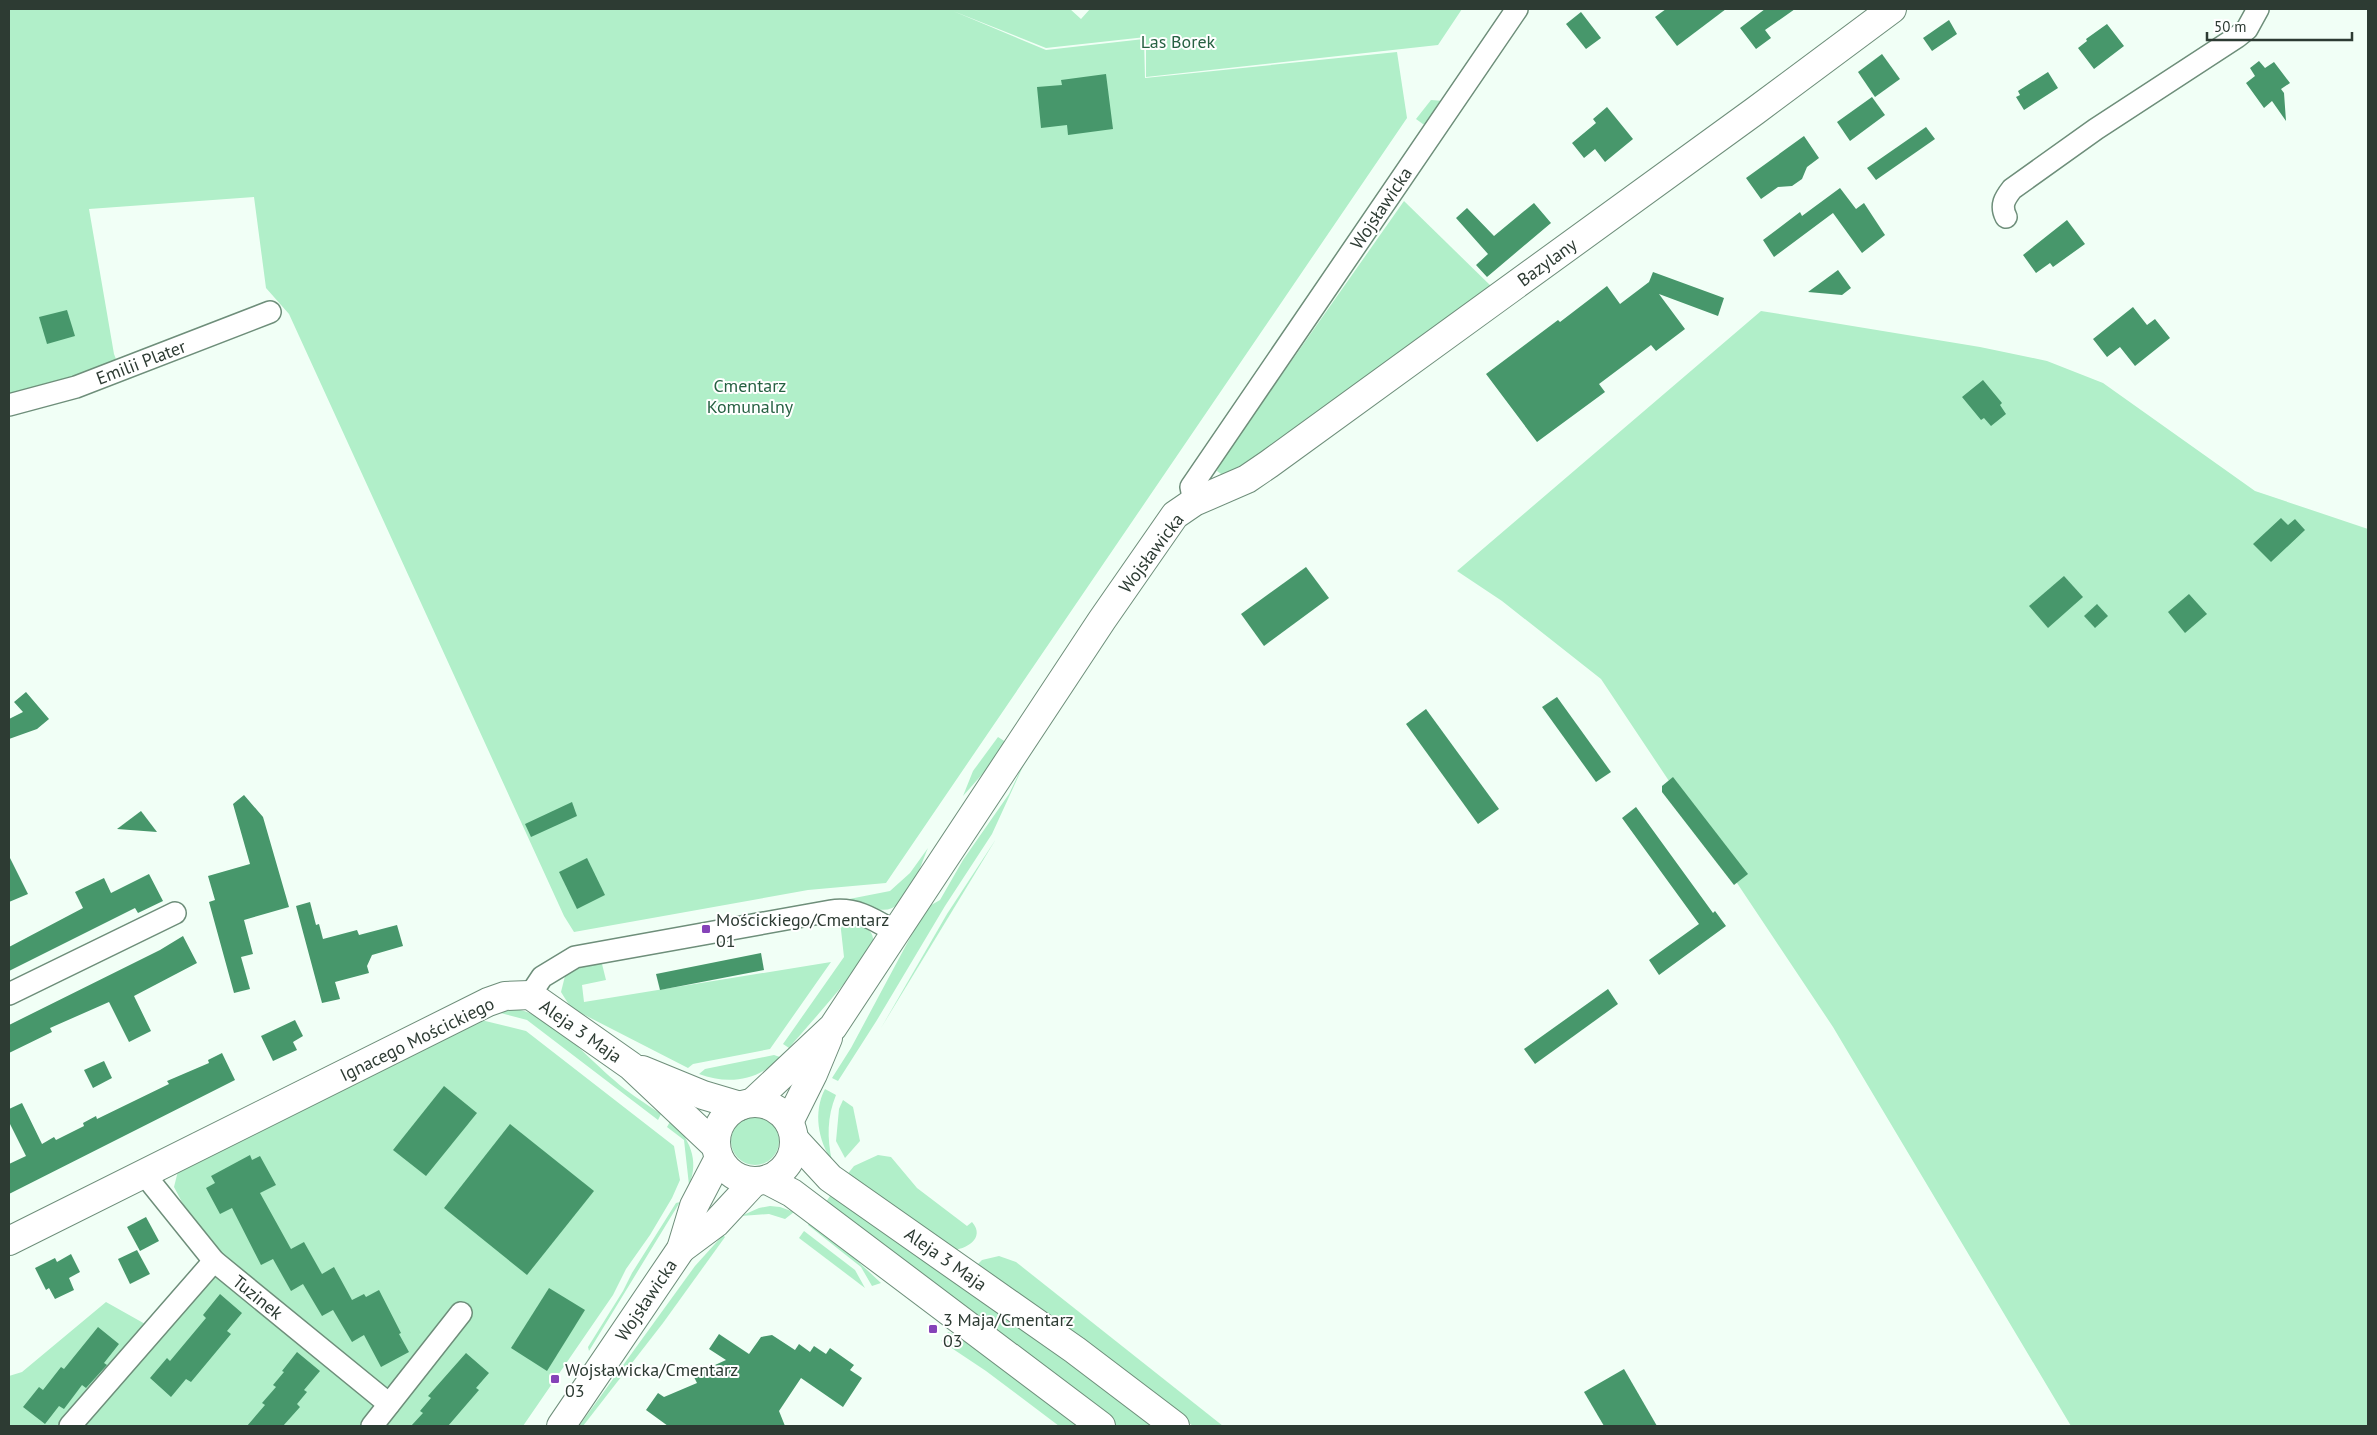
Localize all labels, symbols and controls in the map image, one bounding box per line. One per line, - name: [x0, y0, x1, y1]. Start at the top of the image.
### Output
- scale bar: [2207, 10, 2352, 42]
- text: 50 m: [2214, 17, 2247, 36]
- park label: Las Borek: [1141, 30, 1216, 53]
- street label: Wojsławicka: [1345, 163, 1417, 253]
- street label: Bazylany: [1513, 232, 1582, 291]
- street label: Emilii Plater: [93, 334, 189, 390]
- park label: Cmentarz Komunalny: [707, 374, 794, 418]
- street label: Wojsławicka: [1114, 509, 1188, 597]
- place label: Mościckiego/Cmentarz 01: [716, 908, 889, 952]
- marker: Mościckiego/Cmentarz 01: [700, 923, 712, 935]
- street label: Ignacego Mościckiego: [336, 992, 498, 1086]
- street label: Aleja 3 Maja: [535, 994, 627, 1068]
- street label: Aleja 3 Maja: [900, 1222, 992, 1296]
- street label: Wojsławicka: [610, 1255, 682, 1345]
- street label: Tuzinek: [228, 1270, 288, 1325]
- place label: 3 Maja/Cmentarz 03: [943, 1308, 1074, 1352]
- marker: 3 Maja/Cmentarz 03: [927, 1323, 939, 1335]
- place label: Wojsławicka/Cmentarz 03: [565, 1358, 738, 1402]
- marker: Wojsławicka/Cmentarz 03: [549, 1373, 561, 1385]

